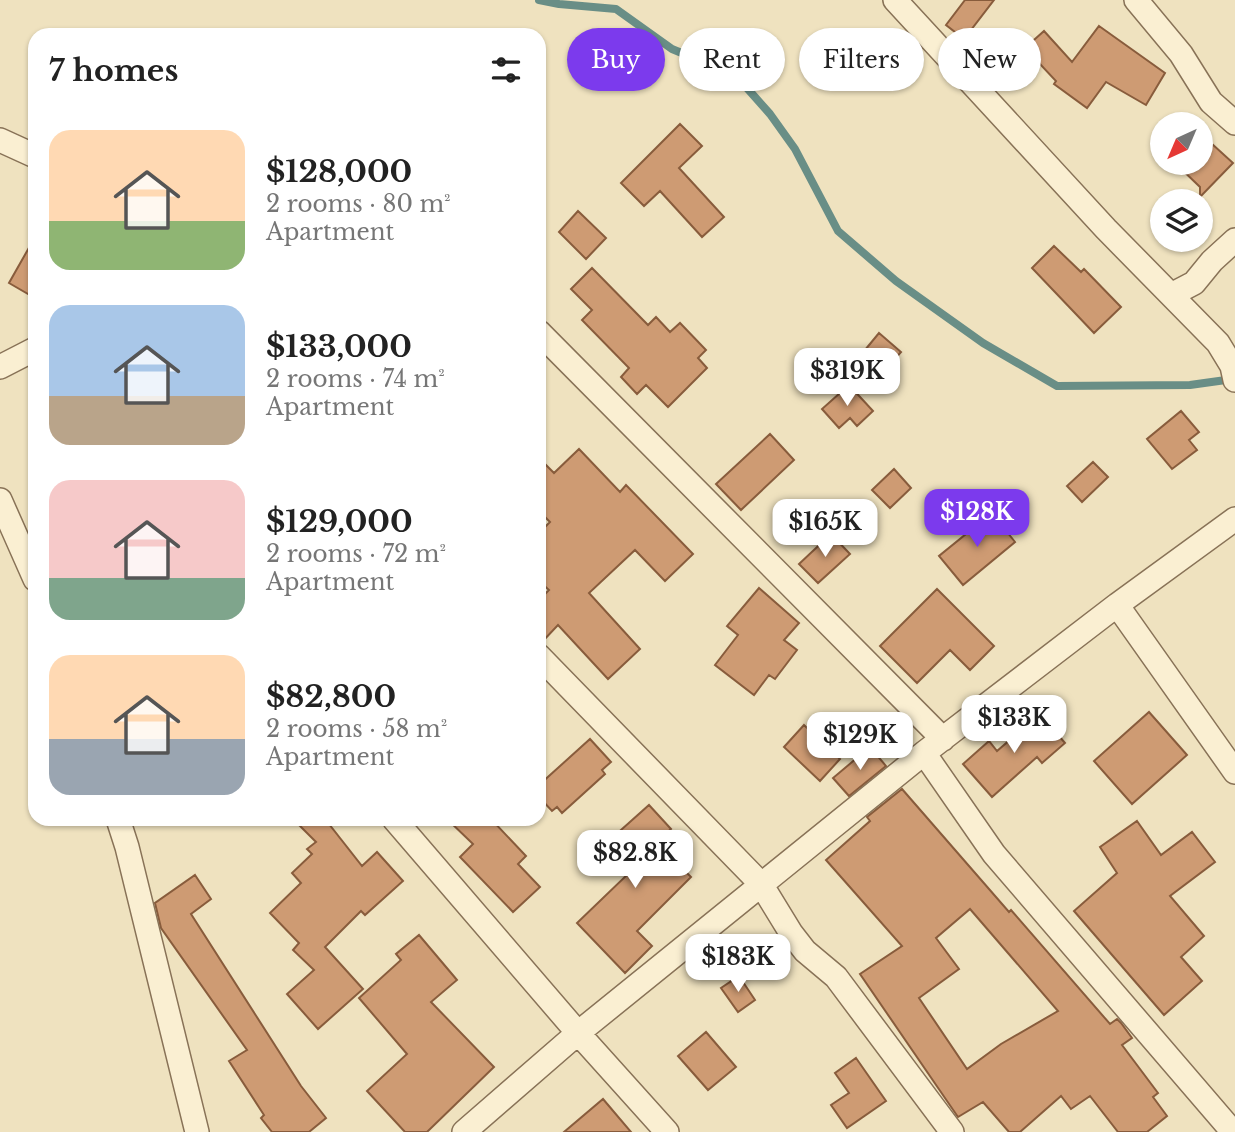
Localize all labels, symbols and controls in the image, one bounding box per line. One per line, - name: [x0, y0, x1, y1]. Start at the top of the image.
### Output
- chip: Buy: [567, 28, 665, 91]
- chip: Rent: [679, 28, 785, 91]
- chip: Filters: [799, 28, 924, 91]
- chip: New: [938, 28, 1041, 91]
- icon: filters: [487, 51, 525, 89]
- text: 7 homes: [49, 52, 178, 89]
- north arrow: [1150, 112, 1213, 175]
- map controls: [1150, 112, 1213, 252]
- text: $128,000: [266, 153, 412, 190]
- icon: home: [105, 158, 189, 242]
- button: layers: [1150, 189, 1213, 252]
- text: 2 rooms · 80 m²: [266, 190, 451, 218]
- text: Apartment: [266, 218, 394, 246]
- text: $133,000: [266, 328, 412, 365]
- icon: home: [105, 333, 189, 417]
- pin: $319K: [798, 348, 896, 408]
- text: $319K: [810, 357, 884, 385]
- text: 2 rooms · 74 m²: [266, 365, 445, 393]
- text: Apartment: [266, 393, 394, 421]
- pin: $128K: [928, 490, 1026, 549]
- text: $128K: [940, 498, 1014, 526]
- pin: $165K: [776, 500, 874, 559]
- text: $129,000: [266, 503, 413, 540]
- icon: home: [105, 508, 189, 592]
- text: $165K: [789, 508, 861, 536]
- text: 2 rooms · 72 m²: [266, 540, 446, 568]
- text: Apartment: [266, 568, 394, 596]
- text: $82,800: [266, 678, 396, 715]
- icon: home: [105, 683, 189, 767]
- pin: $133K: [965, 696, 1063, 755]
- text: $133K: [977, 704, 1051, 732]
- pin: $129K: [811, 712, 909, 772]
- text: 2 rooms · 58 m²: [266, 715, 447, 743]
- text: $129K: [823, 721, 897, 749]
- text: Apartment: [266, 743, 394, 771]
- pin: $82.8K: [578, 830, 692, 890]
- text: $82.8K: [593, 839, 677, 867]
- pin: $183K: [689, 934, 787, 994]
- text: $183K: [701, 943, 775, 971]

